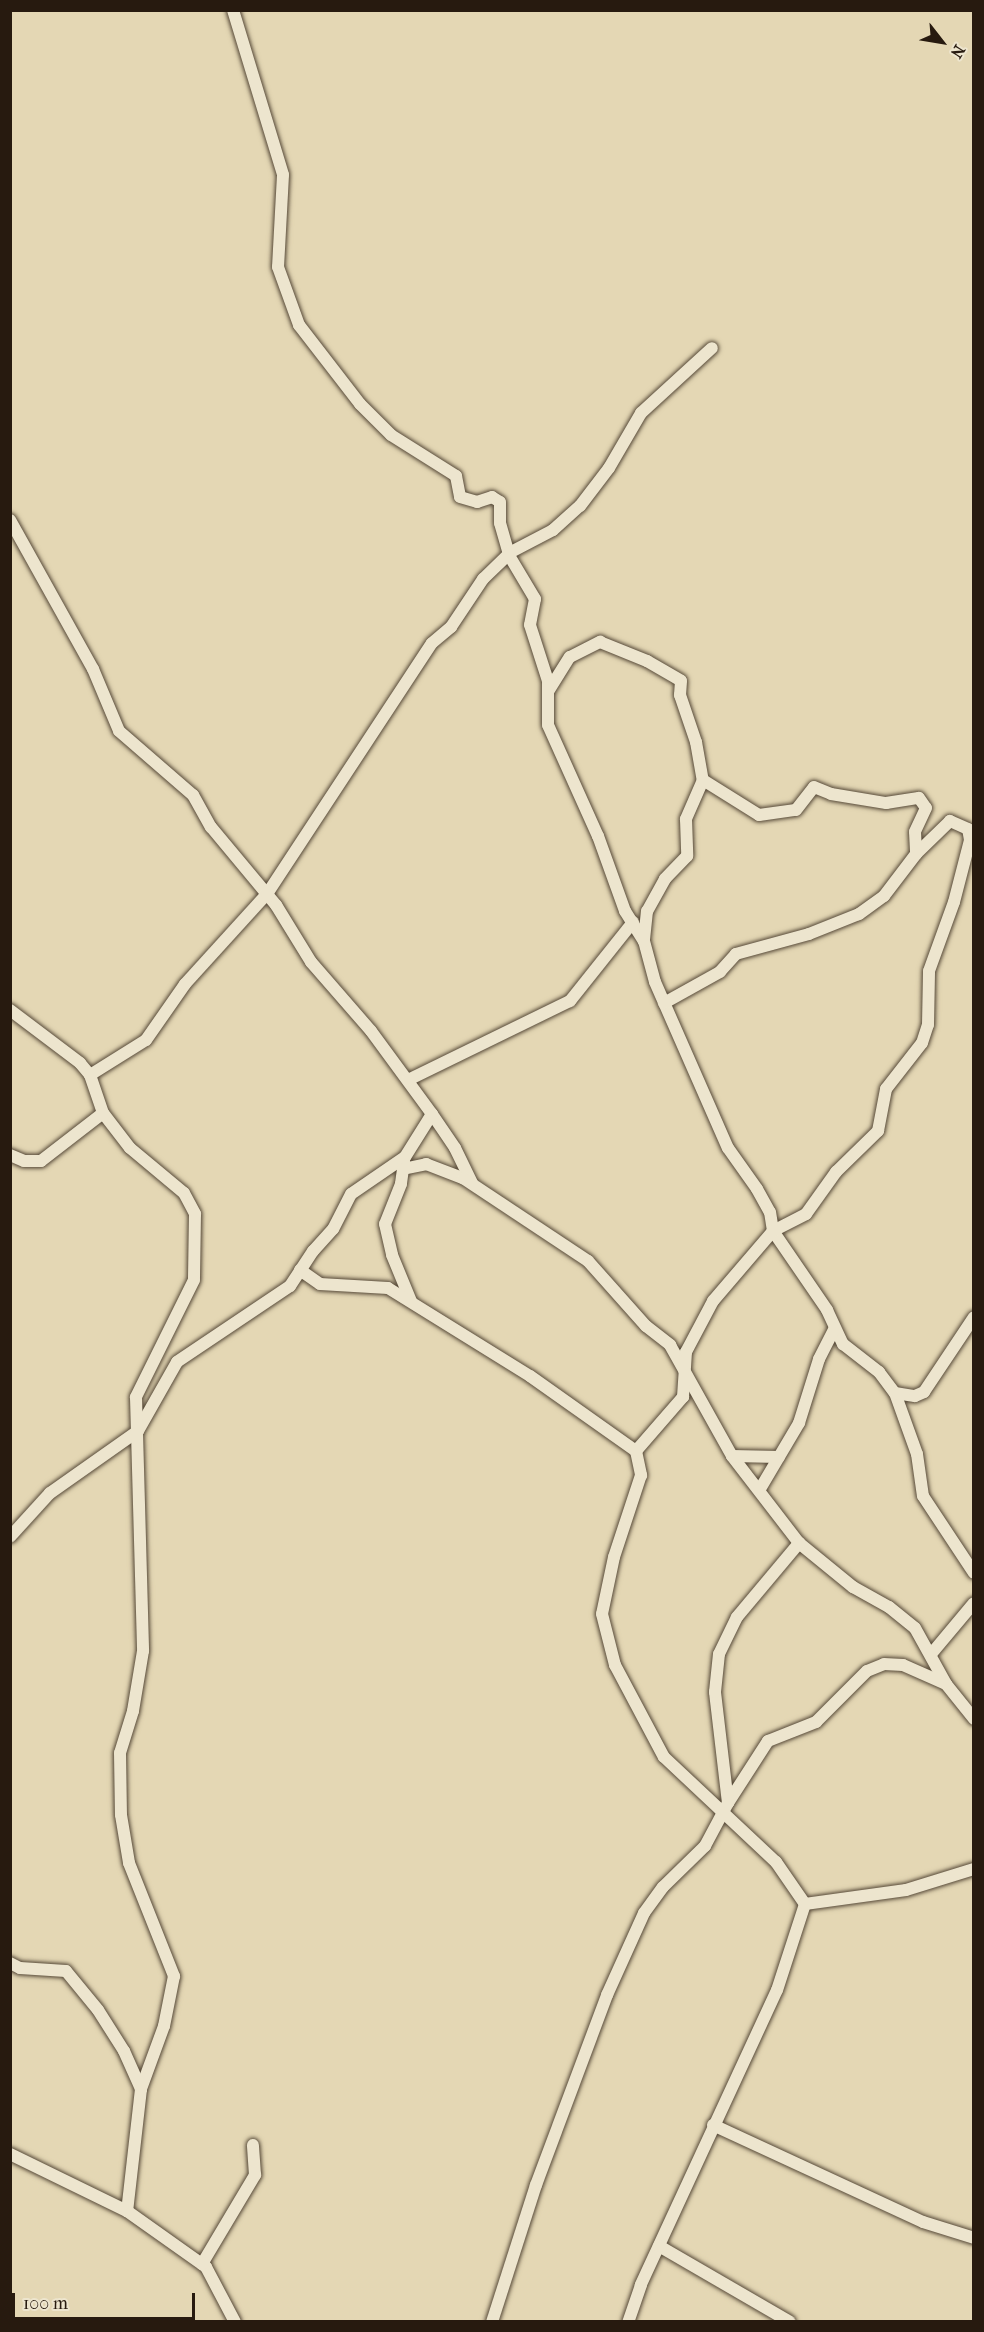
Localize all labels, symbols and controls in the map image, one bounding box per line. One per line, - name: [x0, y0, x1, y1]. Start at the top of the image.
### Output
- north arrow: [912, 12, 972, 72]
- text: N: [947, 41, 969, 62]
- scale bar: [15, 2281, 198, 2319]
- text: 100 m: [23, 2293, 68, 2314]

